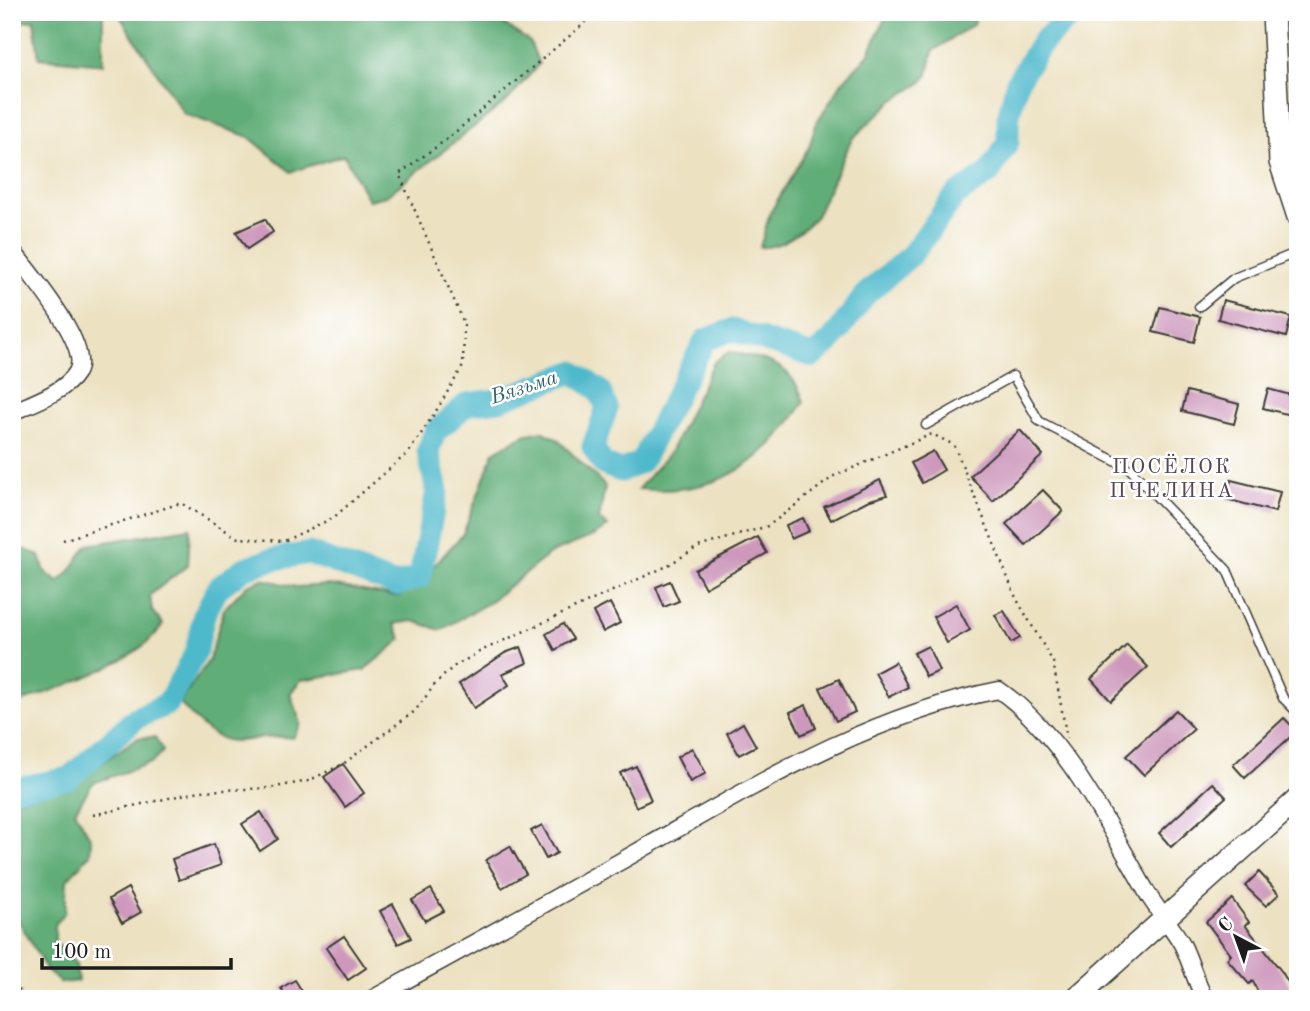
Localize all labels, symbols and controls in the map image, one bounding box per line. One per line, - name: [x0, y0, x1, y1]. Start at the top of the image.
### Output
- water label: Вязьма: [487, 367, 560, 409]
- district label: ПОСЁЛОК ПЧЕЛИНА: [1109, 453, 1235, 502]
- north arrow: [1202, 902, 1272, 972]
- text: С: [1216, 915, 1237, 937]
- scale bar: [42, 927, 231, 971]
- text: 100 m: [52, 942, 111, 963]

